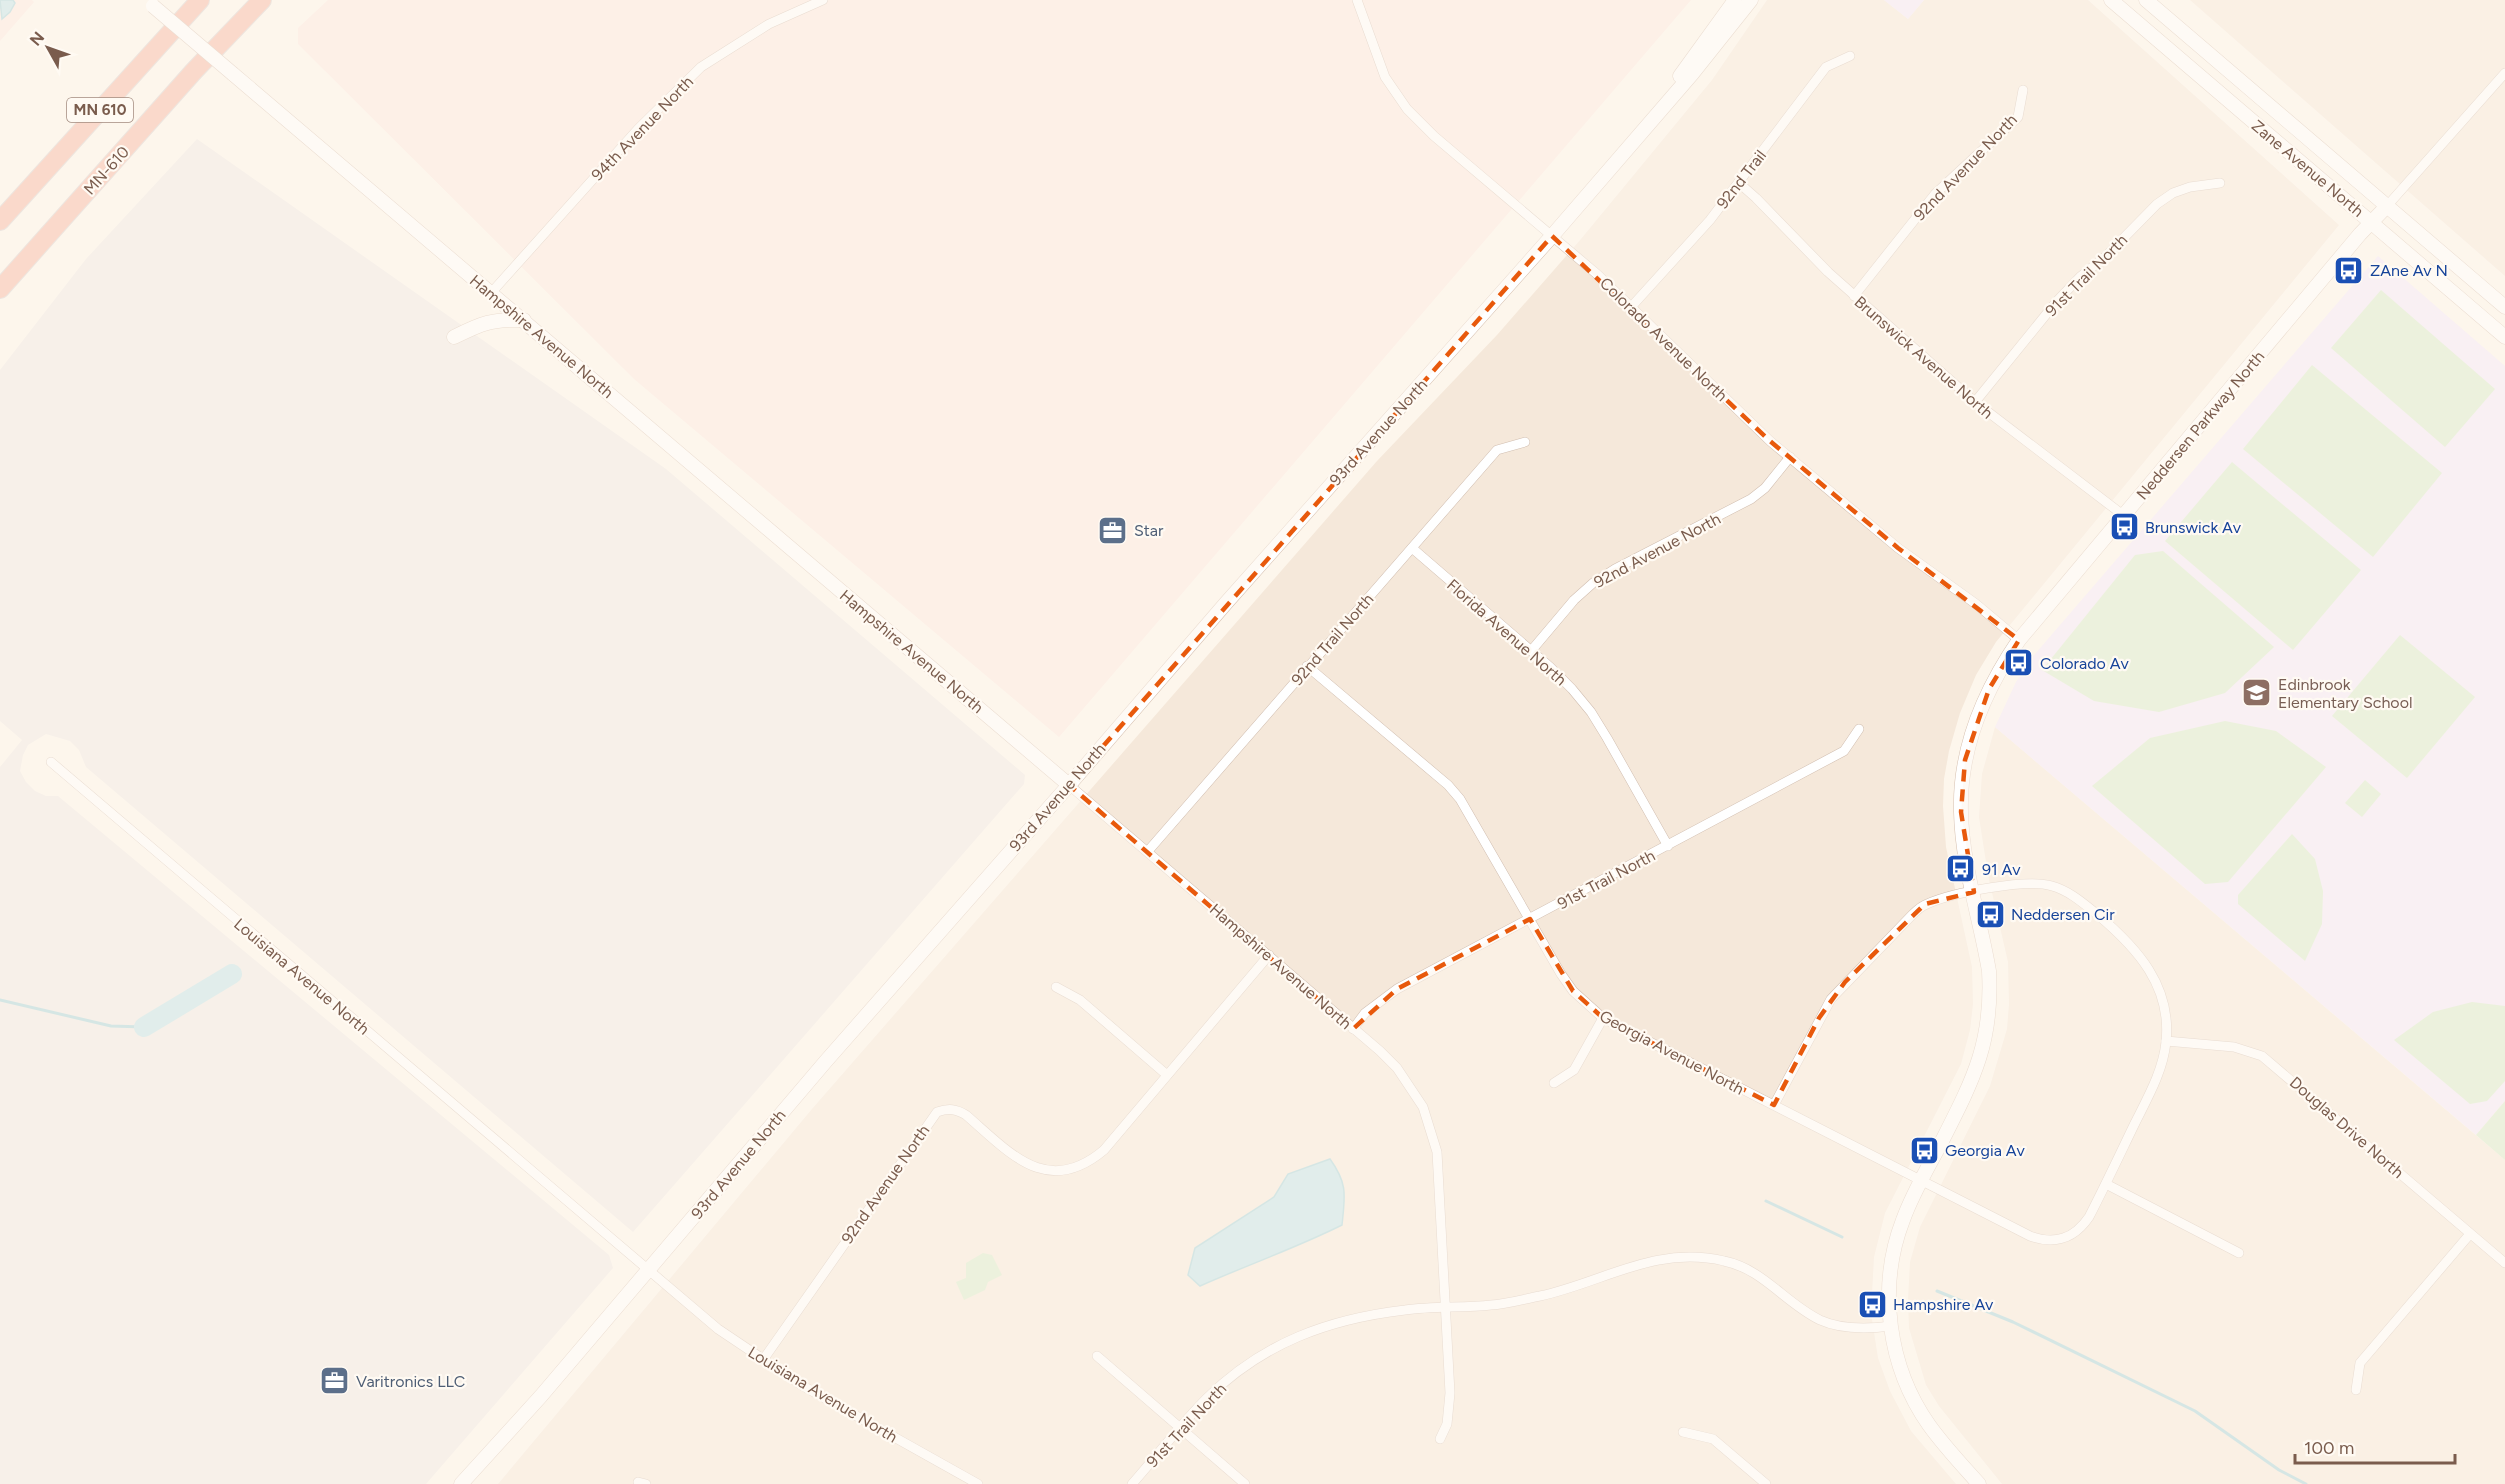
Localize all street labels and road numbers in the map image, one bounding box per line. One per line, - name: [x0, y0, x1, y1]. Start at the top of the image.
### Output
- street label: 94th Avenue North: [588, 72, 697, 185]
- road number: MN 610: [67, 98, 133, 122]
- street label: 92nd Avenue North: [1910, 110, 2021, 224]
- street label: Zane Avenue North: [2248, 116, 2368, 221]
- street label: MN-610: [80, 142, 133, 198]
- street label: 92nd Trail: [1713, 146, 1770, 212]
- street label: 91st Trail North: [2041, 230, 2131, 320]
- street label: Hampshire Avenue North: [466, 271, 617, 402]
- street label: Colorado Avenue North: [1596, 274, 1731, 405]
- street label: Brunswick Avenue North: [1851, 292, 1997, 423]
- street label: Neddersen Parkway North: [2133, 347, 2268, 504]
- street label: 93rd Avenue North: [1326, 375, 1431, 489]
- street label: 92nd Avenue North: [1591, 509, 1724, 592]
- street label: Florida Avenue North: [1443, 575, 1570, 690]
- street label: Hampshire Avenue North: [836, 586, 987, 717]
- street label: 92nd Trail North: [1287, 590, 1377, 689]
- street label: 93rd Avenue North: [1005, 739, 1109, 855]
- street label: 91st Trail North: [1554, 846, 1658, 913]
- street label: Hampshire Avenue North: [1206, 900, 1355, 1033]
- street label: Louisiana Avenue North: [230, 914, 373, 1039]
- street label: Georgia Avenue North: [1596, 1006, 1747, 1099]
- street label: Douglas Drive North: [2286, 1073, 2408, 1182]
- street label: 93rd Avenue North: [687, 1106, 790, 1223]
- street label: 92nd Avenue North: [837, 1121, 933, 1247]
- street label: Louisiana Avenue North: [745, 1342, 901, 1447]
- street label: 91st Trail North: [1143, 1379, 1230, 1471]

